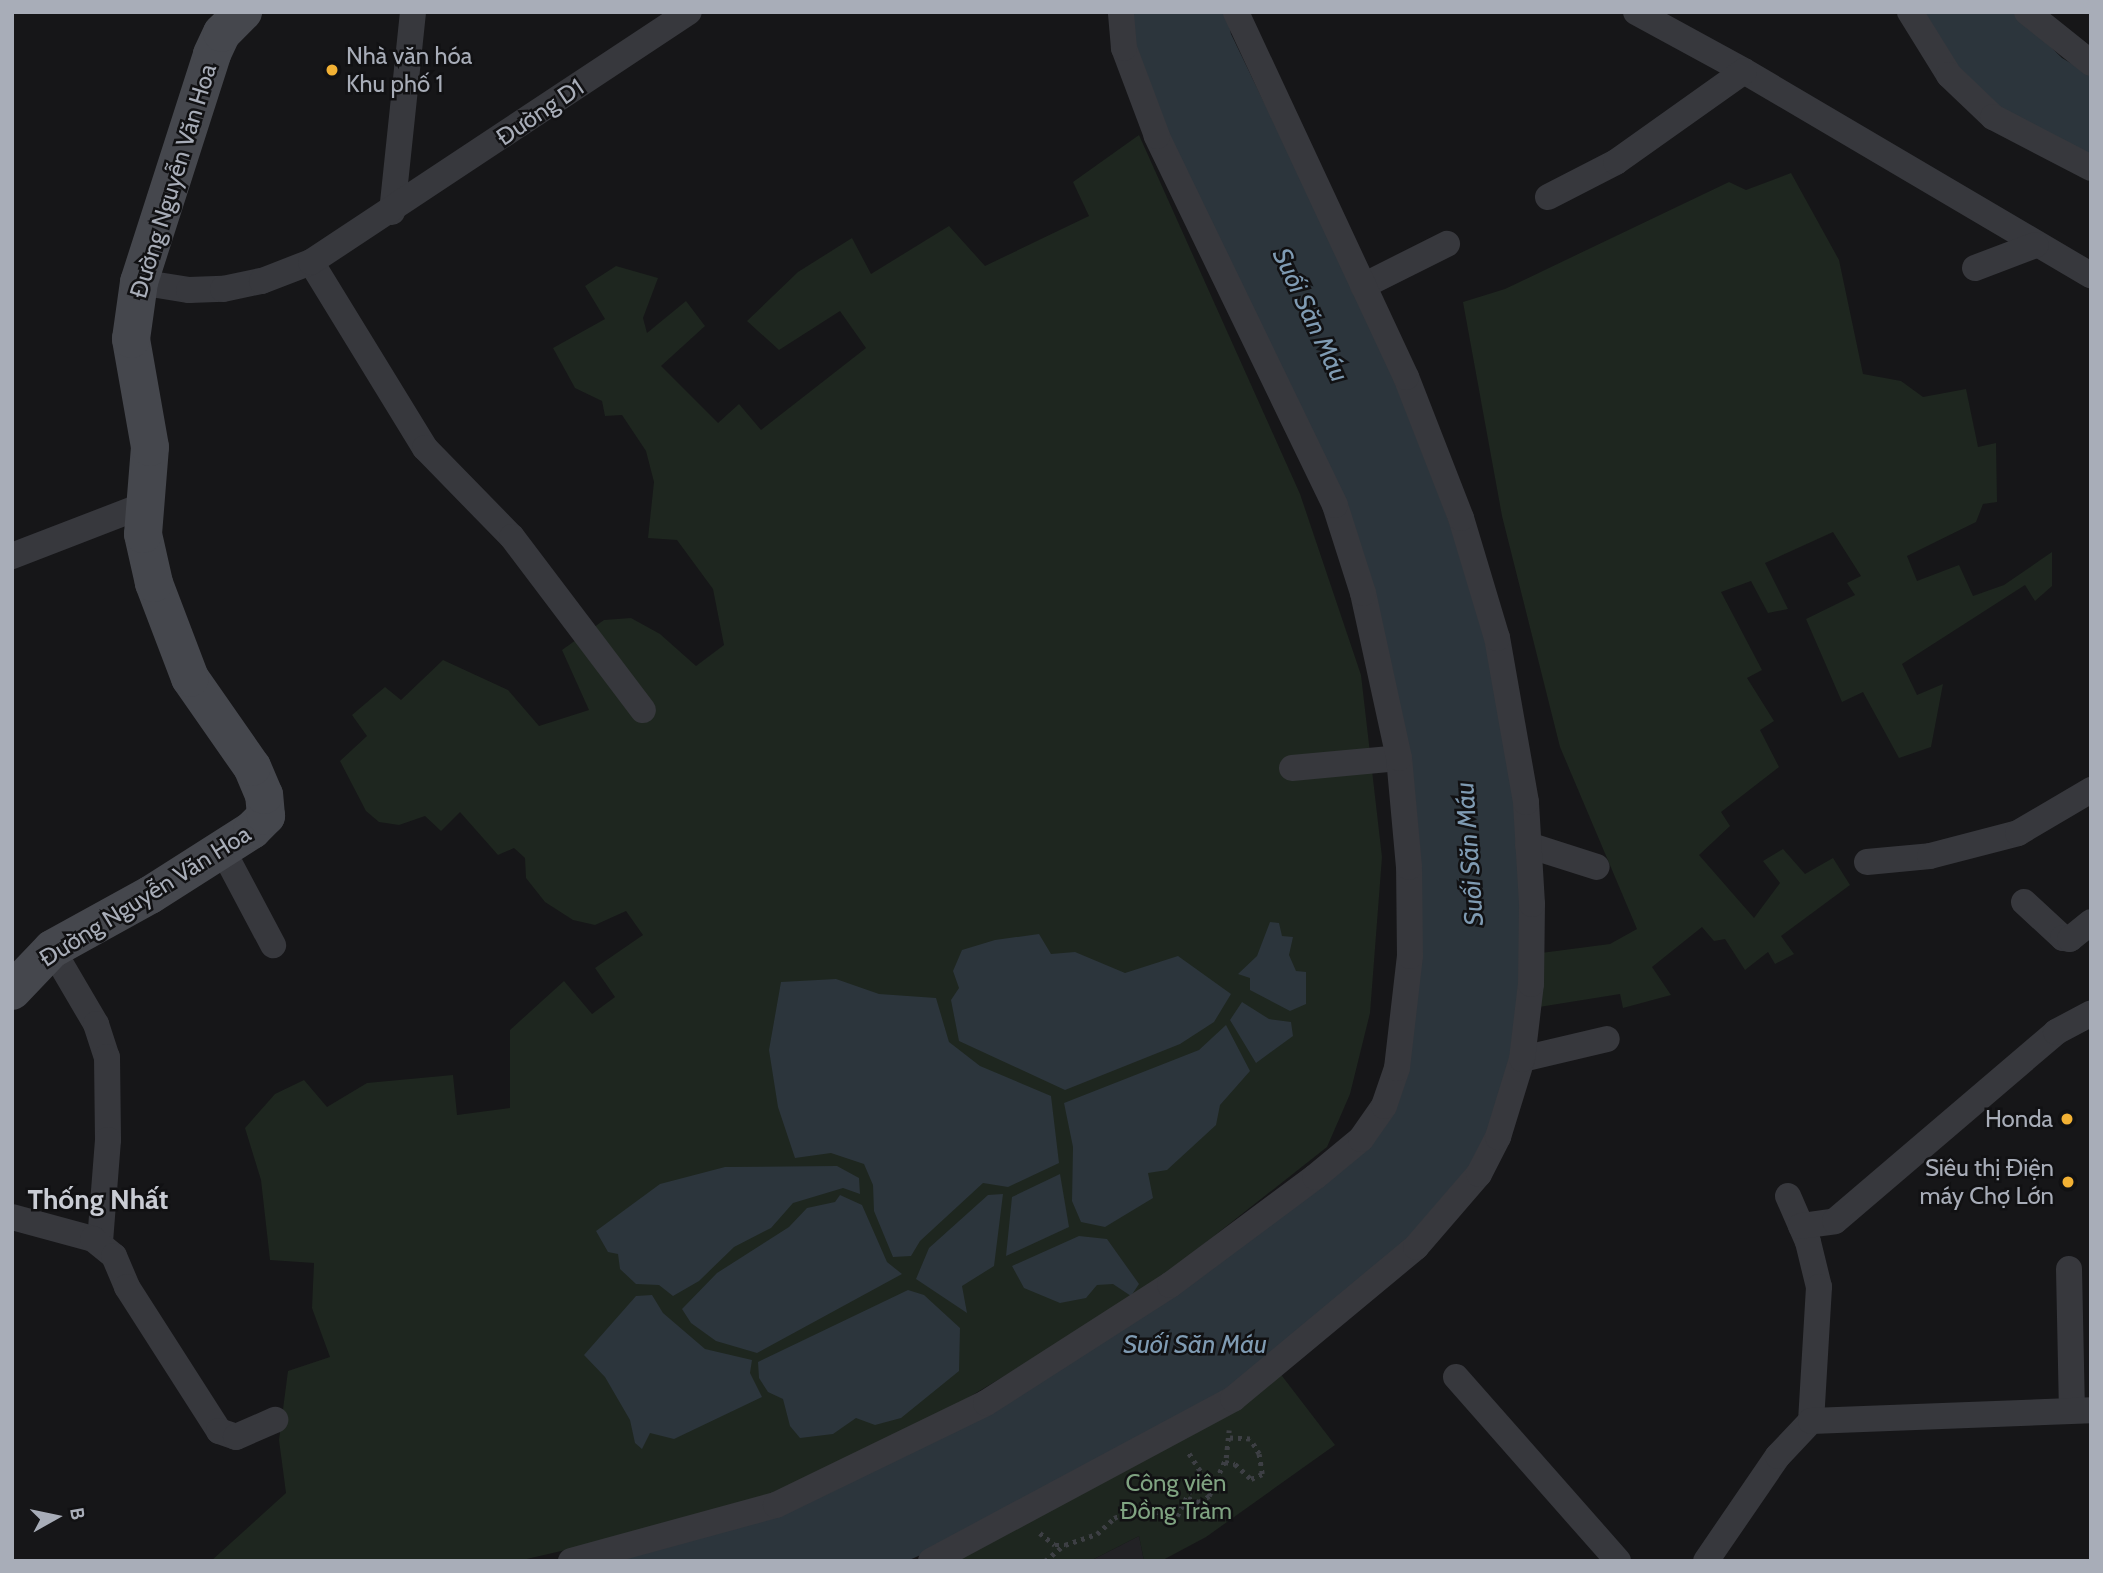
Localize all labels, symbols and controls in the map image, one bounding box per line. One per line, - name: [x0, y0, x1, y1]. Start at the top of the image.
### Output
- place label: Nhà văn hóa Khu phố 1: [346, 42, 472, 98]
- street label: Đường Nguyễn Văn Hoa: [124, 60, 222, 302]
- marker: Nhà văn hóa Khu phố 1: [324, 62, 340, 78]
- street label: Đường D1: [491, 72, 589, 152]
- water label: Suối Săn Máu: [1265, 243, 1355, 387]
- water label: Suối Săn Máu: [1449, 781, 1491, 927]
- street label: Đường Nguyễn Văn Hoa: [34, 819, 256, 973]
- place label: Honda: [1985, 1105, 2053, 1133]
- marker: Honda: [2059, 1111, 2075, 1127]
- place label: Siêu thị Điện máy Chợ Lớn: [1920, 1154, 2054, 1210]
- marker: Siêu thị Điện máy Chợ Lớn: [2060, 1174, 2076, 1190]
- district label: Thống Nhất: [28, 1182, 168, 1216]
- water label: Suối Săn Máu: [1123, 1329, 1267, 1361]
- park label: Công viên Đồng Tràm: [1120, 1469, 1232, 1525]
- north arrow: [21, 1482, 91, 1552]
- text: B: [65, 1506, 90, 1521]

